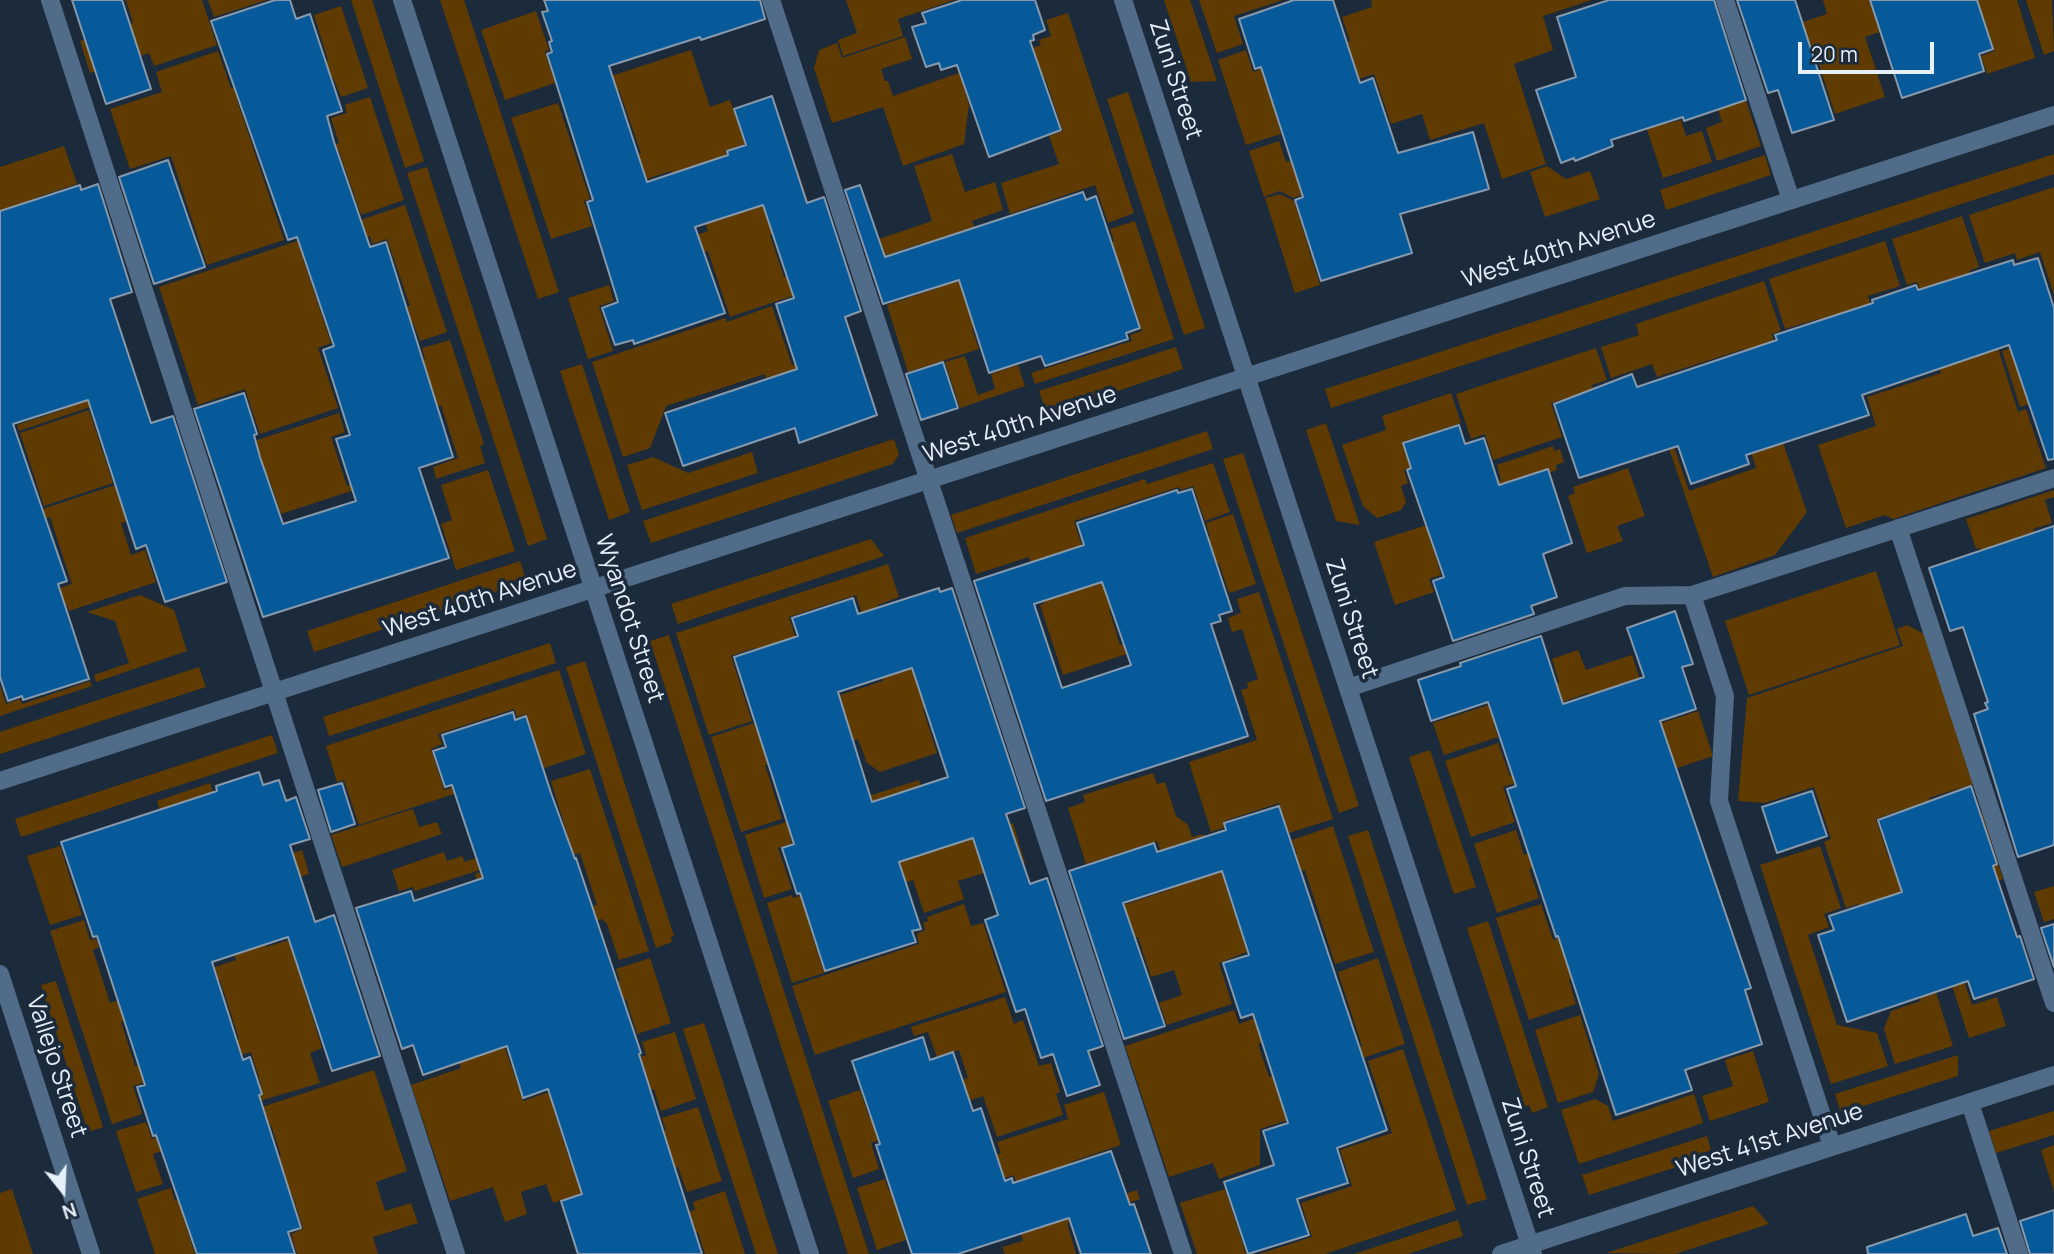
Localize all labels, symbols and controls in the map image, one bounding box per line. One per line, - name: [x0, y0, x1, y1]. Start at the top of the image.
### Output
- street label: Zuni Street: [1142, 17, 1208, 143]
- scale bar: [1802, 28, 1938, 72]
- text: 20 m: [1811, 40, 1858, 68]
- street label: West 40th Avenue: [1459, 205, 1659, 295]
- street label: West 40th Avenue: [920, 380, 1120, 470]
- street label: Wyandot Street: [588, 531, 670, 707]
- street label: West 40th Avenue: [380, 555, 580, 645]
- street label: Zuni Street: [1318, 556, 1384, 682]
- street label: Vallejo Street: [20, 992, 92, 1142]
- street label: Zuni Street: [1494, 1095, 1560, 1221]
- street label: West 41st Avenue: [1673, 1097, 1867, 1185]
- north arrow: [28, 1156, 98, 1226]
- text: N: [59, 1196, 80, 1225]

